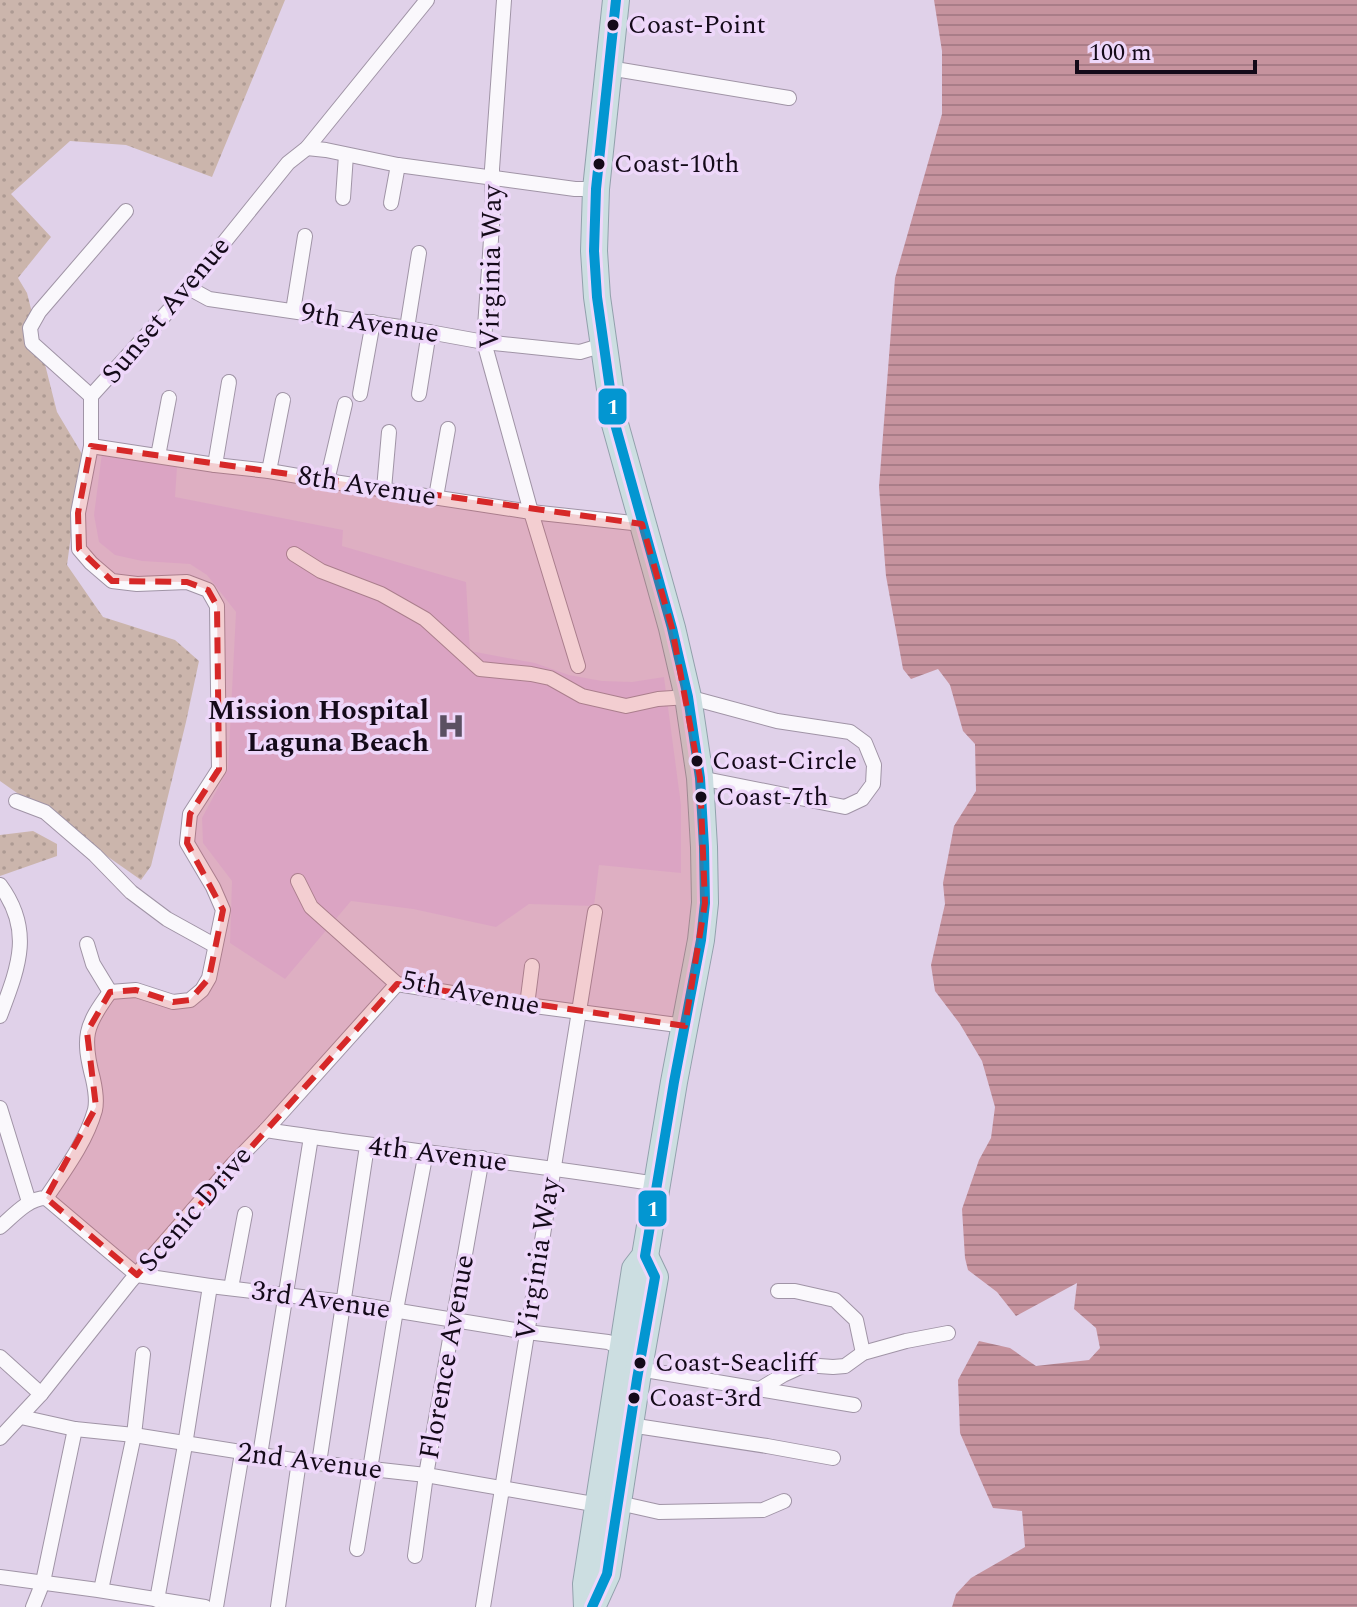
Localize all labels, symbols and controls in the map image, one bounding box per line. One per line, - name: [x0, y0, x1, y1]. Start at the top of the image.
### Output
- place label: Coast-Point: [628, 5, 766, 45]
- marker: Coast-Point: [605, 17, 621, 33]
- scale bar: [1077, 24, 1255, 74]
- text: 100 m: [1089, 35, 1152, 71]
- place label: Coast-10th: [614, 144, 740, 184]
- marker: Coast-10th: [591, 156, 607, 172]
- street label: Virginia Way: [468, 183, 514, 349]
- street label: Sunset Avenue: [91, 227, 241, 393]
- street label: 9th Avenue: [298, 291, 442, 355]
- line badge: 1: [597, 387, 628, 426]
- text: 1: [607, 391, 619, 424]
- street label: 8th Avenue: [295, 454, 439, 518]
- place label: Mission Hospital Laguna Beach: [208, 689, 429, 764]
- hospital icon: Mission Hospital Laguna Beach: [436, 711, 466, 741]
- place label: Coast-Circle: [712, 741, 857, 781]
- marker: Coast-Circle: [689, 753, 705, 769]
- place label: Coast-7th: [716, 777, 829, 817]
- marker: Coast-7th: [693, 789, 709, 805]
- street label: 5th Avenue: [398, 959, 544, 1027]
- street label: 4th Avenue: [366, 1124, 510, 1184]
- street label: Scenic Drive: [128, 1136, 262, 1282]
- street label: Virginia Way: [504, 1173, 572, 1343]
- line badge: 1: [637, 1189, 668, 1228]
- text: 1: [647, 1193, 659, 1226]
- street label: Florence Avenue: [408, 1251, 486, 1463]
- street label: 3rd Avenue: [249, 1269, 393, 1331]
- place label: Coast-Seacliff: [655, 1343, 818, 1383]
- marker: Coast-Seacliff: [632, 1355, 648, 1371]
- place label: Coast-3rd: [649, 1378, 762, 1418]
- marker: Coast-3rd: [626, 1390, 642, 1406]
- street label: 2nd Avenue: [235, 1431, 385, 1491]

